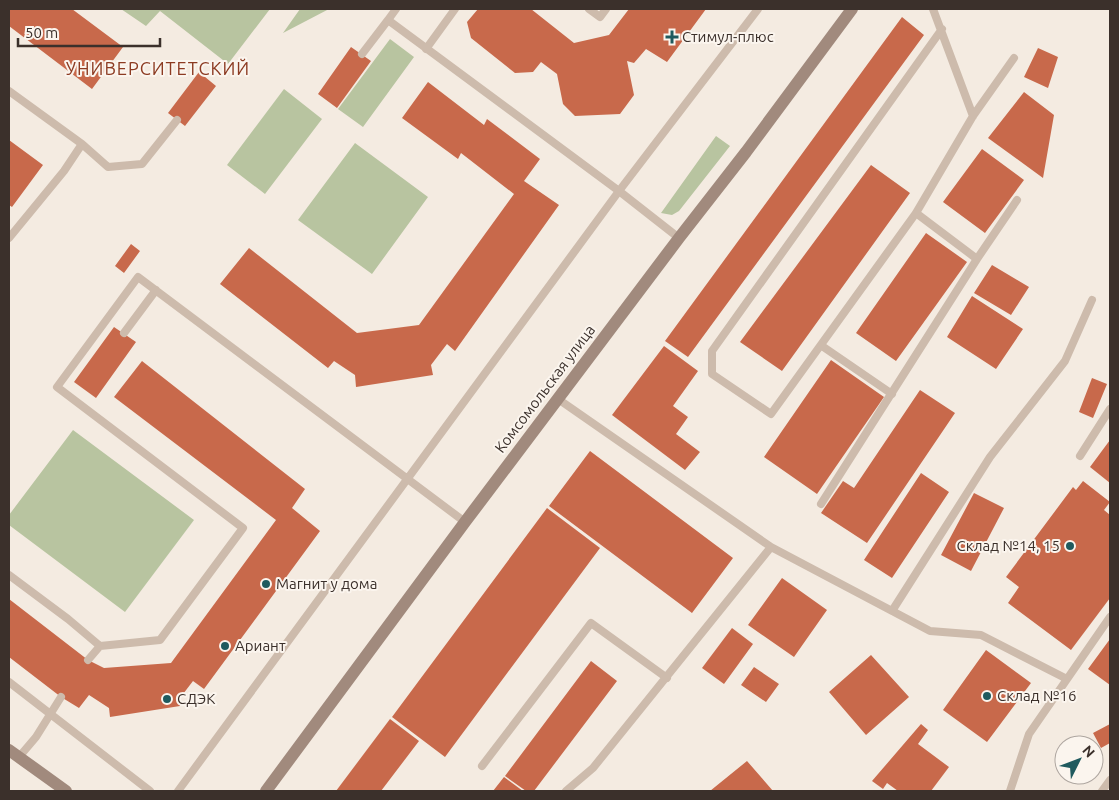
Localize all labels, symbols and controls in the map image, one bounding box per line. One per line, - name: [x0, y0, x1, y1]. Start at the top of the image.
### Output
- scale bar: [18, 15, 160, 47]
- text: 50 m: [25, 24, 58, 41]
- place label: Стимул-плюс: [682, 28, 774, 45]
- marker: Стимул-плюс: [666, 31, 678, 43]
- district label: УНИВЕРСИТЕТСКИЙ: [66, 58, 250, 78]
- street label: Комсомольская улица: [491, 321, 598, 456]
- place label: Склад №14, 15: [957, 537, 1060, 554]
- marker: Склад №14, 15: [1064, 540, 1076, 552]
- place label: Магнит у дома: [276, 575, 377, 592]
- marker: Магнит у дома: [260, 578, 272, 590]
- place label: Ариант: [235, 637, 286, 654]
- marker: Ариант: [219, 640, 231, 652]
- place label: Склад №16: [997, 687, 1076, 704]
- place label: СДЭК: [177, 690, 215, 707]
- marker: Склад №16: [981, 690, 993, 702]
- marker: СДЭК: [161, 693, 173, 705]
- north arrow: [1054, 735, 1104, 785]
- text: N: [1079, 742, 1098, 761]

